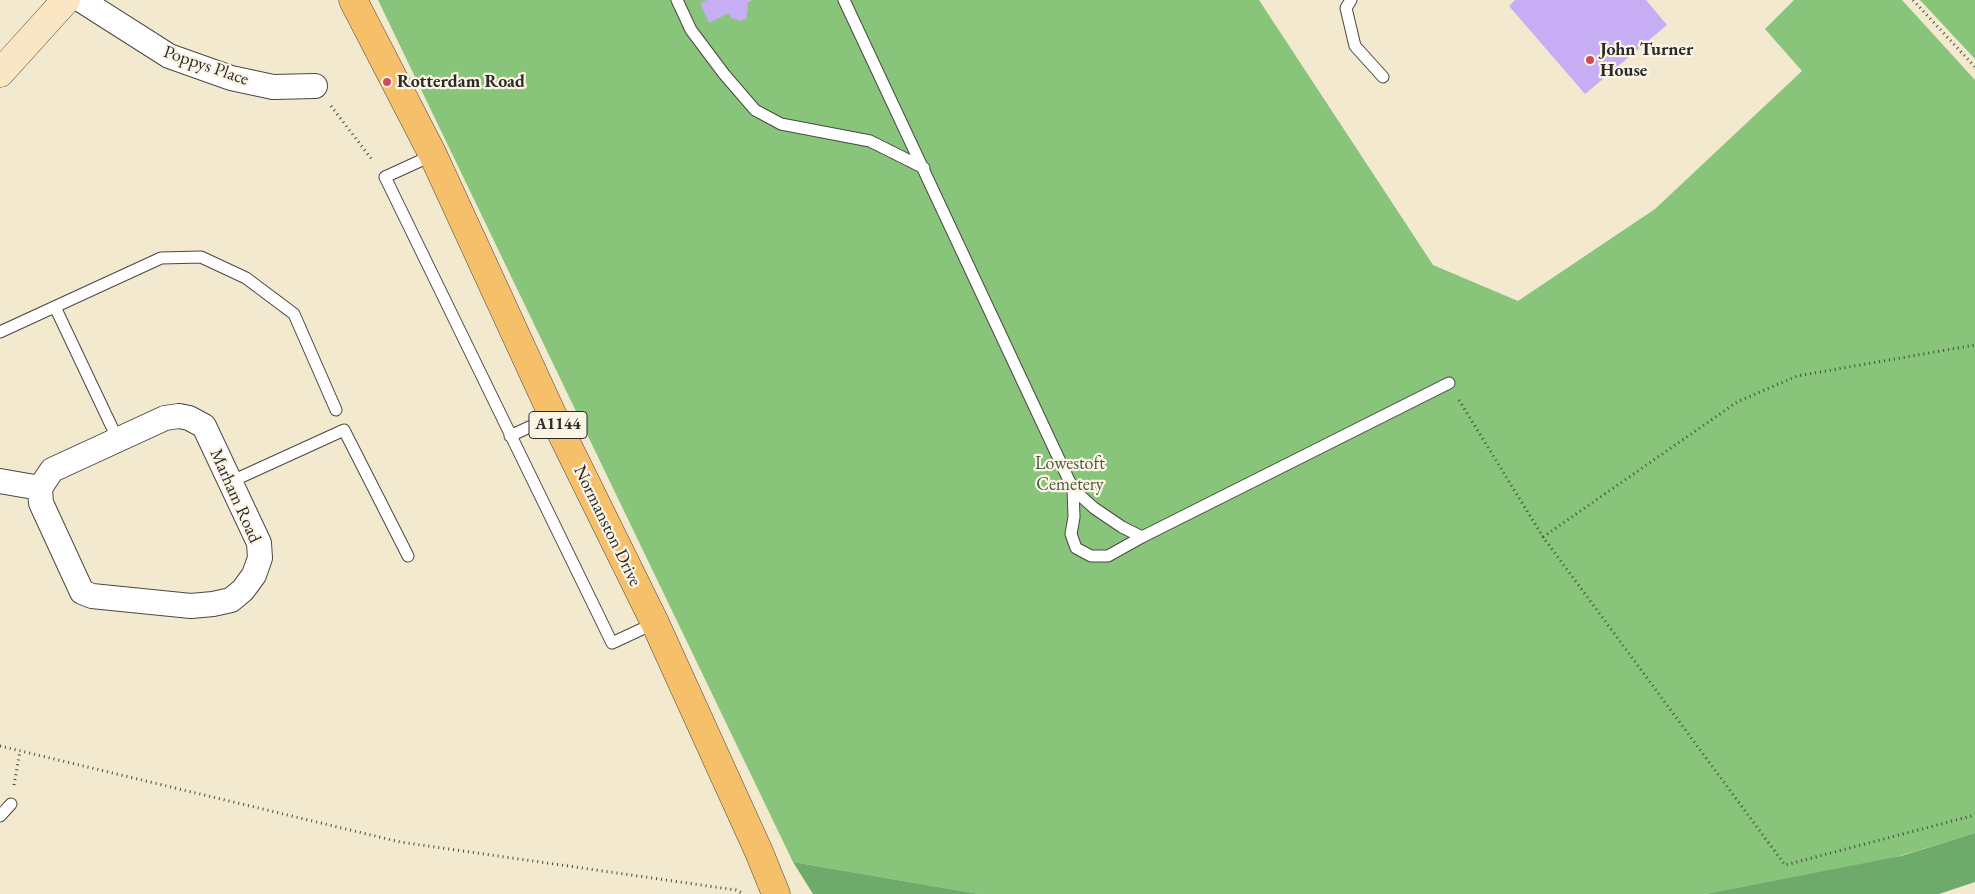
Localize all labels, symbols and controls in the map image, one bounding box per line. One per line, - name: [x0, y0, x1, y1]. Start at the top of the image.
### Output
- place label: John Turner House: [1600, 39, 1694, 82]
- street label: Poppys Place: [160, 41, 252, 91]
- marker: John Turner House: [1584, 54, 1596, 66]
- place label: Rotterdam Road: [397, 71, 525, 93]
- marker: Rotterdam Road: [381, 76, 393, 88]
- road number: A1144: [529, 412, 587, 438]
- street label: Marham Road: [205, 446, 265, 546]
- park label: Lowestoft Cemetery: [1035, 453, 1105, 496]
- street label: Normanston Drive: [568, 462, 646, 590]

